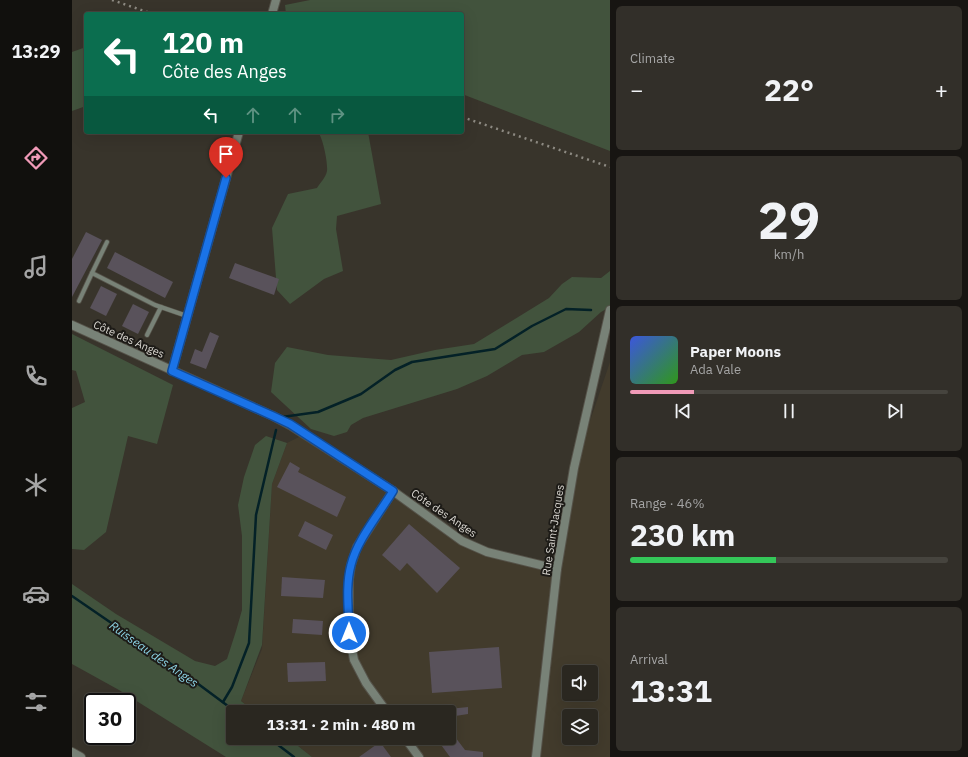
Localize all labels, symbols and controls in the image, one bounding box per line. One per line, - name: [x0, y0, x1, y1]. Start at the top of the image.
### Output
- text: 120 m: [162, 24, 244, 61]
- icon: left: [96, 28, 148, 80]
- text: 13:29: [11, 40, 61, 63]
- text: Climate: [630, 50, 675, 67]
- text: Côte des Anges: [162, 60, 287, 83]
- text: 22°: [764, 70, 814, 109]
- text: −: [630, 75, 643, 104]
- text: +: [935, 75, 948, 104]
- icon: left: [200, 104, 222, 126]
- icon: ahead: [242, 104, 264, 126]
- icon: ahead: [284, 104, 306, 126]
- icon: right: [326, 104, 348, 126]
- pin: [209, 137, 243, 178]
- icon: arrive: [215, 143, 237, 165]
- icon: directions: [22, 144, 50, 172]
- text: 29: [758, 186, 820, 253]
- text: km/h: [774, 246, 804, 263]
- icon: music: [22, 253, 50, 281]
- street label: Côte des Anges: [91, 317, 167, 361]
- text: Paper Moons: [690, 342, 781, 361]
- text: Ada Vale: [690, 361, 741, 378]
- icon: phone: [22, 362, 50, 390]
- icon: previous: [672, 400, 694, 422]
- icon: pause: [778, 400, 800, 422]
- icon: next: [884, 400, 906, 422]
- icon: climate: [22, 471, 50, 499]
- street label: Rue Saint-Jacques: [539, 484, 567, 576]
- street label: Côte des Anges: [408, 486, 480, 540]
- text: Range · 46%: [630, 495, 704, 512]
- text: 230 km: [630, 515, 735, 554]
- icon: car: [22, 580, 50, 608]
- position arrow: [328, 612, 370, 654]
- water label: Ruisseau des Anges: [107, 618, 202, 690]
- text: Arrival: [630, 651, 668, 668]
- map controls: [562, 665, 598, 745]
- button: sound: [562, 665, 598, 701]
- text: 13:31: [630, 671, 712, 710]
- icon: filters: [22, 688, 50, 716]
- speed limit sign: 30: [84, 693, 136, 745]
- button: layers: [562, 709, 598, 745]
- text: 13:31 · 2 min · 480 m: [267, 715, 415, 734]

